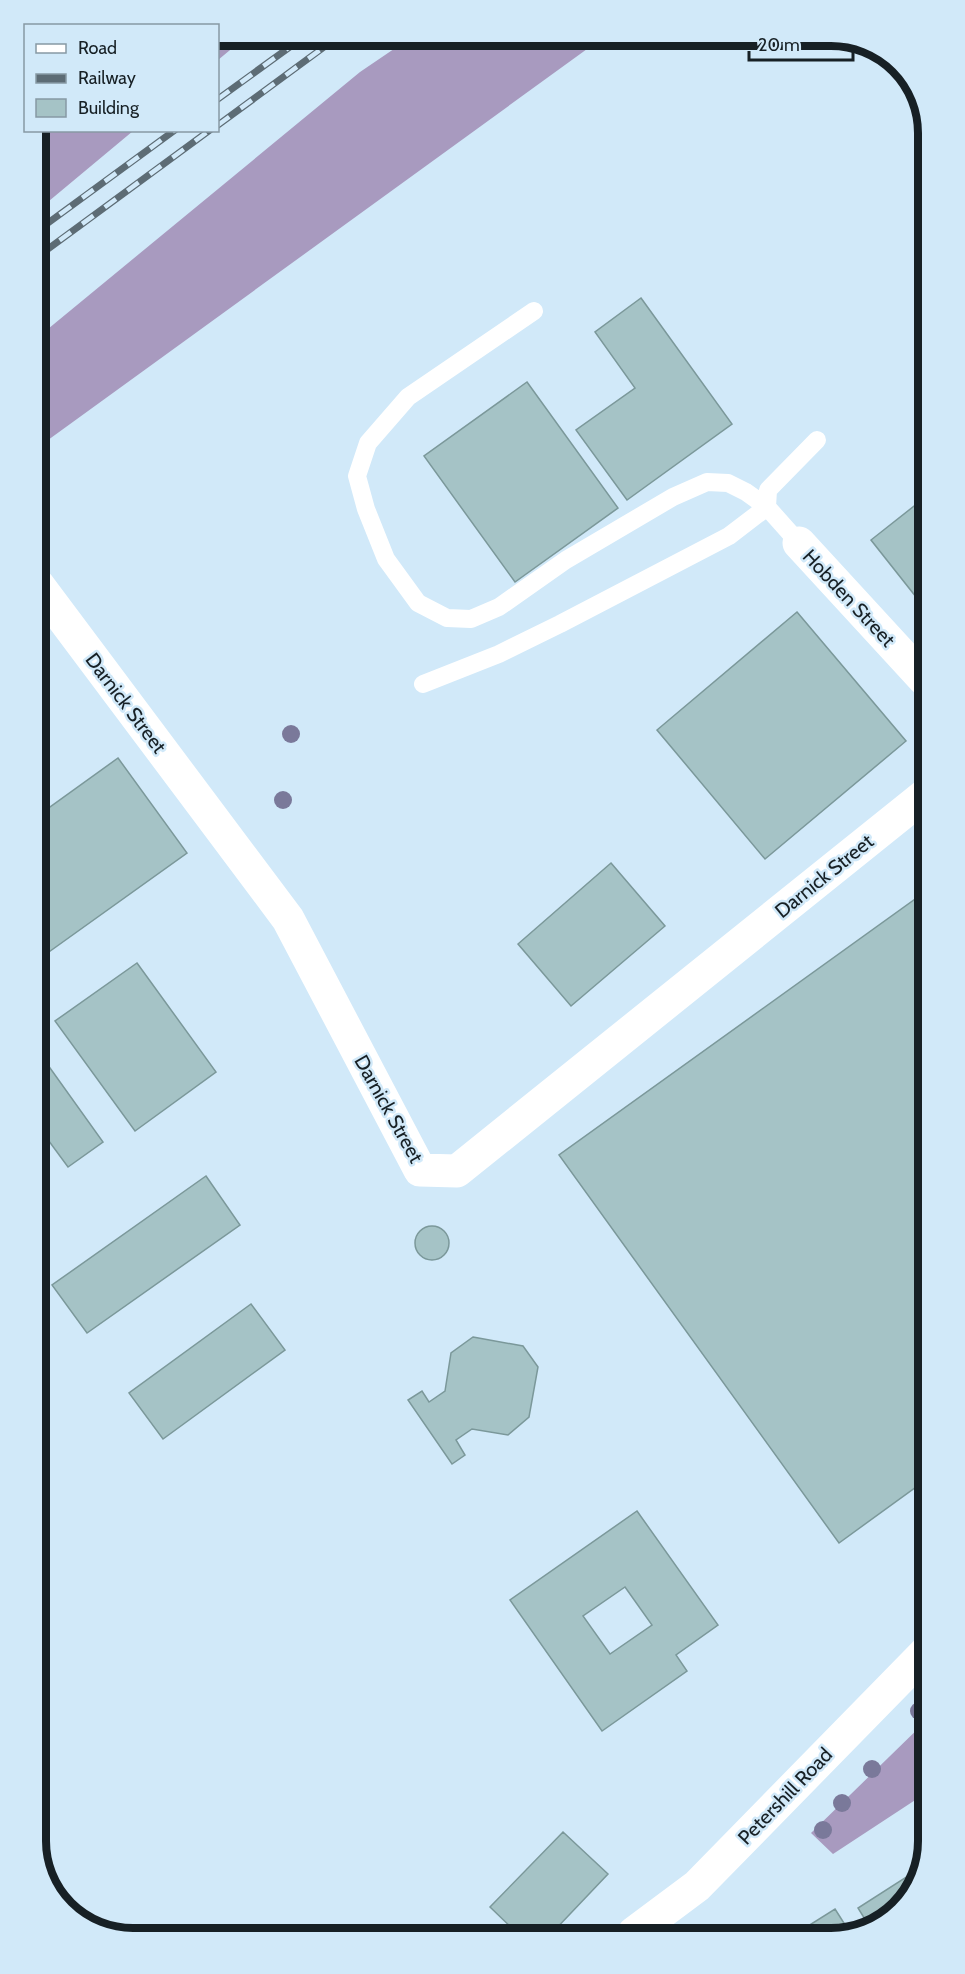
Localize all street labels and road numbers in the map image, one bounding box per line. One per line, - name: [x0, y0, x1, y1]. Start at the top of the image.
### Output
- street label: Hobden Street: [798, 544, 900, 652]
- street label: Darnick Street: [80, 648, 172, 758]
- street label: Darnick Street: [770, 829, 878, 923]
- street label: Darnick Street: [349, 1051, 429, 1167]
- street label: Petershill Road: [733, 1743, 837, 1849]

